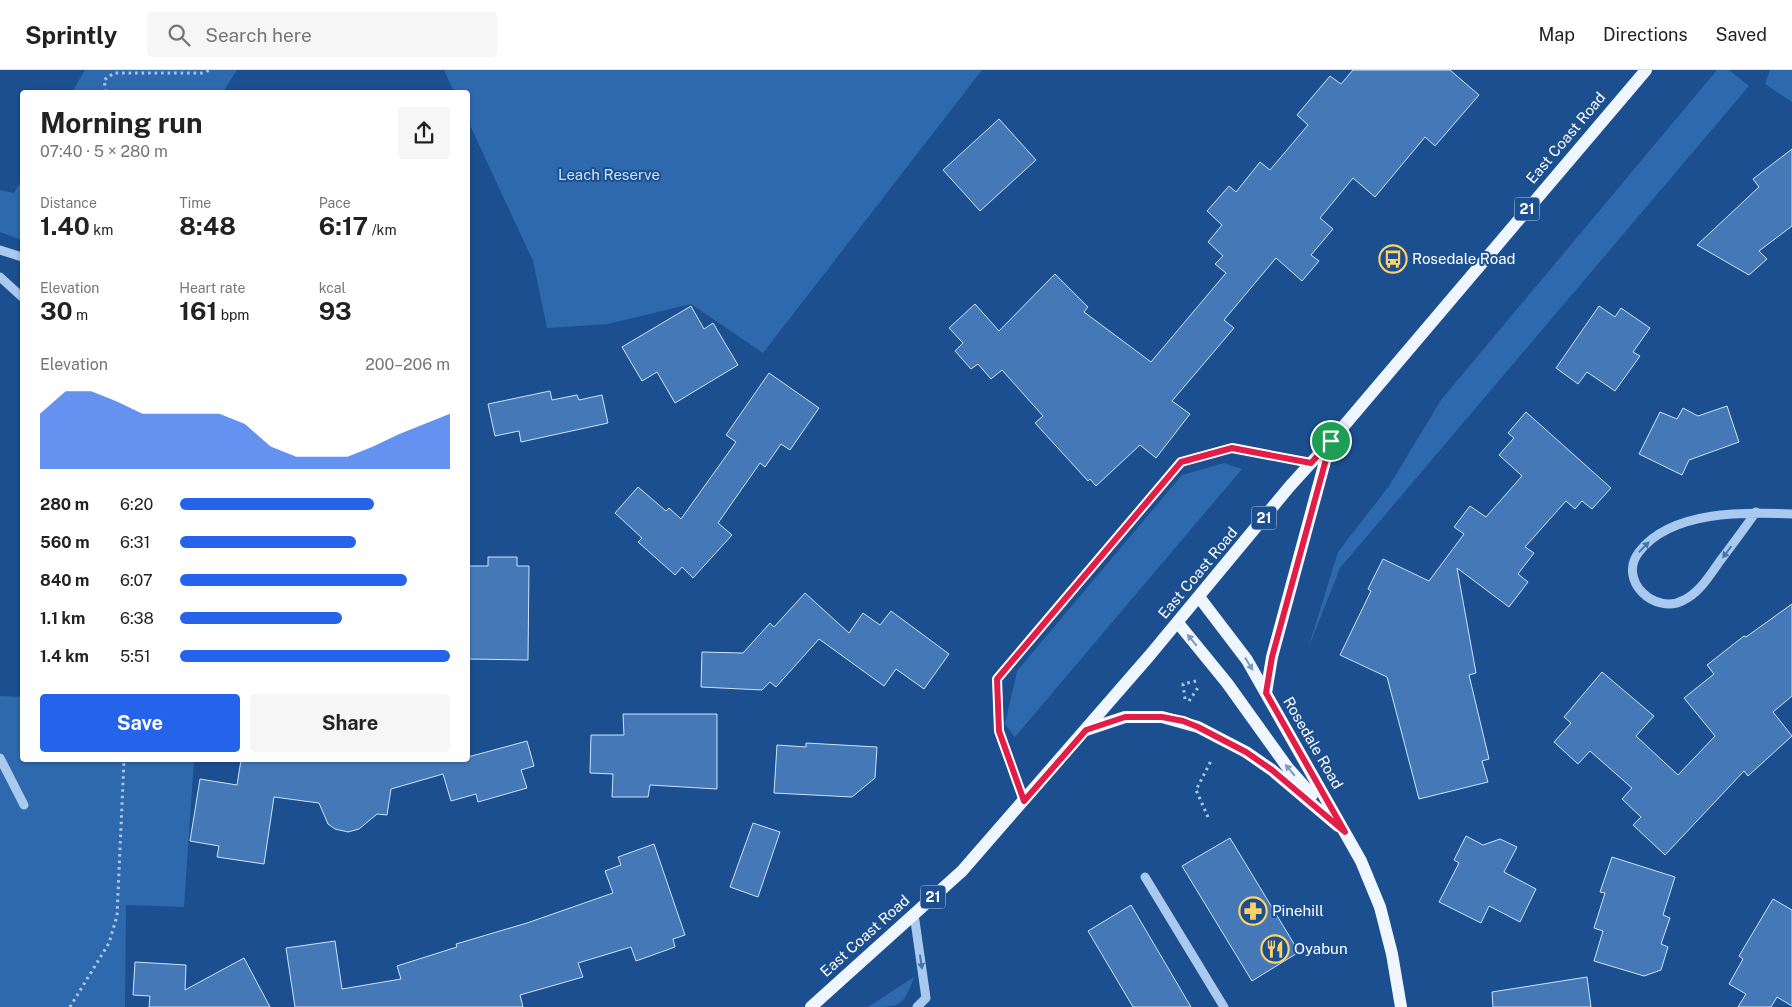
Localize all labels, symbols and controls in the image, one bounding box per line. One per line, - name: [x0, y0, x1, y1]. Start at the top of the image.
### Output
- search box: [147, 12, 497, 57]
- text: Sprintly: [25, 21, 117, 49]
- icon: search: [165, 21, 193, 49]
- text: Search here: [205, 24, 312, 46]
- text: Map: [1538, 24, 1575, 45]
- text: Directions: [1603, 24, 1688, 45]
- text: Saved: [1716, 24, 1767, 45]
- street label: East Coast Road: [1523, 89, 1609, 187]
- text: Morning run: [40, 106, 203, 139]
- button: share: [398, 107, 450, 159]
- text: 07:40 · 5 × 280 m: [40, 142, 168, 161]
- park label: Leach Reserve: [558, 166, 660, 183]
- text: Distance: [40, 195, 97, 211]
- text: Time: [179, 195, 211, 211]
- text: Pace: [319, 195, 351, 211]
- road number: 21: [1514, 198, 1540, 220]
- text: 1.40: [40, 211, 90, 241]
- text: 8:48: [179, 211, 236, 241]
- text: 6:17: [319, 211, 368, 241]
- text: km: [90, 222, 113, 238]
- text: /km: [368, 222, 397, 238]
- bus stop icon: Rosedale Road: [1378, 244, 1408, 274]
- place label: Rosedale Road: [1412, 250, 1515, 267]
- text: Elevation: [40, 280, 99, 296]
- text: Heart rate: [179, 280, 246, 296]
- text: kcal: [319, 280, 346, 296]
- text: 30: [40, 296, 73, 326]
- text: 161: [179, 296, 217, 326]
- text: 93: [319, 296, 352, 326]
- text: m: [73, 307, 88, 323]
- text: bpm: [217, 307, 249, 323]
- text: Elevation: [40, 355, 108, 374]
- text: 200–206 m: [365, 355, 450, 374]
- pin: [1310, 420, 1352, 462]
- icon: arrive: [1317, 427, 1345, 455]
- text: 280 m: [40, 495, 89, 514]
- text: 6:20: [120, 495, 153, 514]
- road number: 21: [1252, 506, 1276, 529]
- street label: East Coast Road: [1155, 524, 1241, 622]
- text: 560 m: [40, 533, 90, 552]
- text: 6:31: [120, 533, 150, 552]
- one-way arrow: [1638, 542, 1650, 554]
- one-way arrow: [1721, 545, 1732, 558]
- text: 840 m: [40, 571, 89, 590]
- text: 6:07: [120, 571, 153, 590]
- text: 1.1 km: [40, 609, 85, 628]
- text: 6:38: [120, 609, 154, 628]
- one-way arrow: [1187, 634, 1198, 646]
- text: 1.4 km: [40, 647, 89, 666]
- text: 5:51: [120, 647, 151, 666]
- one-way arrow: [1244, 658, 1253, 671]
- button: Save: [40, 694, 240, 752]
- button: Share: [250, 694, 450, 752]
- street label: Rosedale Road: [1280, 694, 1347, 792]
- one-way arrow: [1284, 763, 1295, 776]
- road number: 21: [920, 886, 946, 909]
- street label: East Coast Road: [817, 891, 913, 980]
- pharmacy icon: Pinehill: [1238, 896, 1268, 926]
- place label: Pinehill: [1272, 902, 1324, 919]
- restaurant icon: Oyabun: [1260, 934, 1290, 964]
- place label: Oyabun: [1294, 940, 1348, 957]
- one-way arrow: [917, 955, 925, 971]

